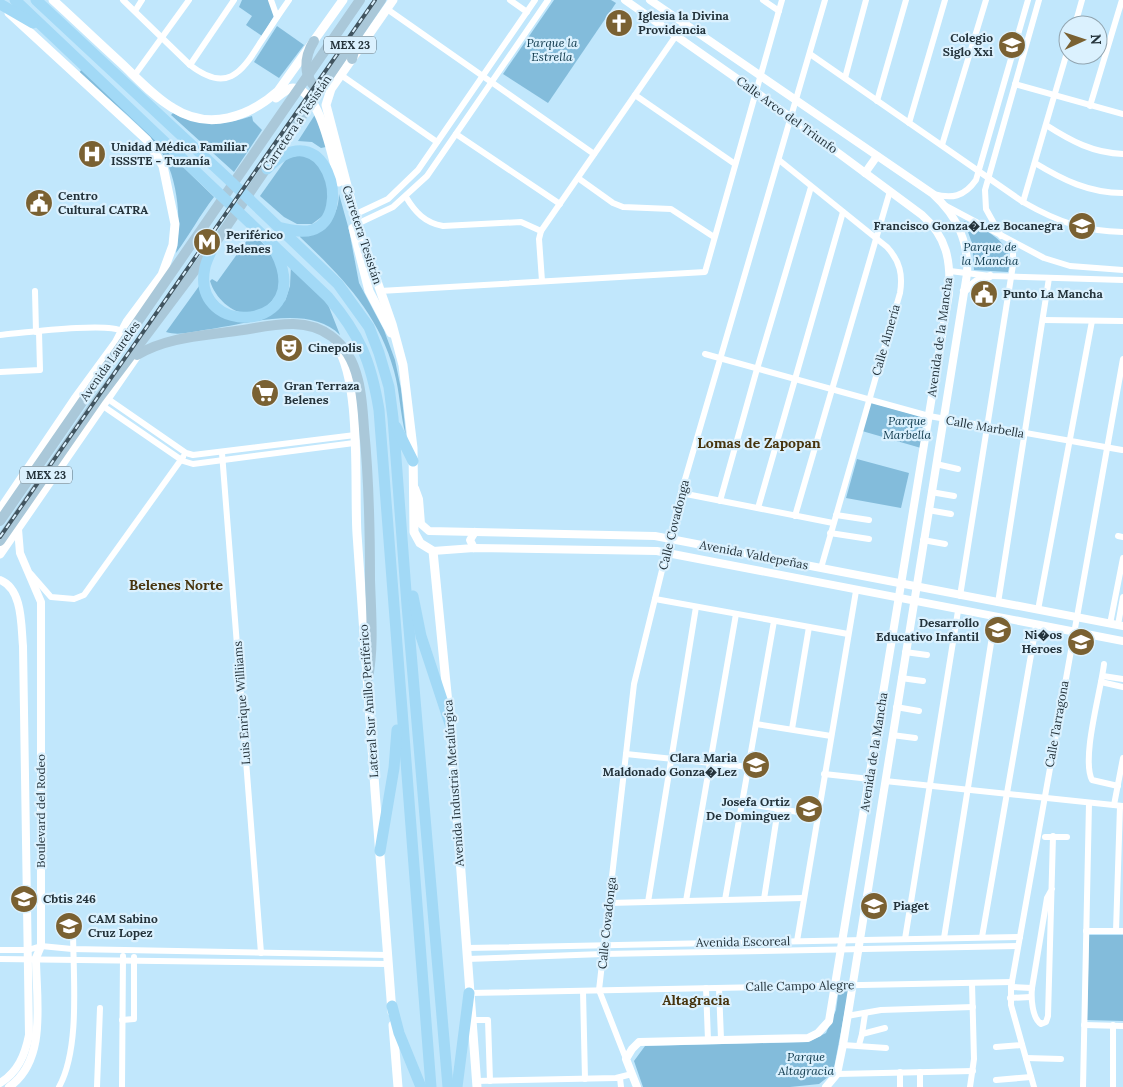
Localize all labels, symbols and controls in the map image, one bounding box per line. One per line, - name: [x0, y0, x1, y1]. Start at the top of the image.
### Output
- church icon: Iglesia la Divina Providencia: [604, 8, 634, 38]
- place label: Iglesia la Divina Providencia: [638, 8, 730, 37]
- north arrow: [1058, 15, 1108, 65]
- place label: Colegio Siglo Xxi: [943, 30, 993, 59]
- school or university icon: Colegio Siglo Xxi: [997, 30, 1027, 60]
- text: N: [1087, 33, 1105, 45]
- park label: Parque la Estrella: [526, 35, 578, 64]
- road number: MEX 23: [324, 36, 376, 54]
- street label: Carretera a Tesistán: [259, 72, 334, 174]
- street label: Calle Arco del Triunfo: [734, 73, 841, 156]
- hospital icon: Unidad Médica Familiar ISSSTE - Tuzanía: [77, 139, 107, 169]
- place label: Unidad Médica Familiar ISSSTE - Tuzanía: [111, 139, 247, 168]
- street label: Carretera Tesistán: [339, 183, 386, 286]
- public building icon: Centro Cultural CATRA: [24, 188, 54, 218]
- place label: Centro Cultural CATRA: [58, 188, 148, 217]
- school or university icon: Francisco Gonza�Lez Bocanegra: [1067, 211, 1097, 241]
- place label: Francisco Gonza�Lez Bocanegra: [874, 218, 1064, 233]
- metro station icon: Periférico Belenes: [192, 227, 222, 257]
- place label: Periférico Belenes: [226, 227, 283, 256]
- park label: Parque de la Mancha: [961, 239, 1019, 268]
- street label: Avenida de la Mancha: [924, 276, 955, 399]
- public building icon: Punto La Mancha: [969, 279, 999, 309]
- place label: Punto La Mancha: [1003, 286, 1103, 301]
- street label: Calle Almería: [868, 302, 903, 377]
- street label: Avenida Laureles: [76, 317, 143, 404]
- theatre icon: Cinepolis: [274, 333, 304, 363]
- place label: Cinepolis: [308, 340, 362, 355]
- supermarket icon: Gran Terraza Belenes: [250, 378, 280, 408]
- place label: Gran Terraza Belenes: [284, 378, 360, 407]
- street label: Calle Marbella: [945, 412, 1025, 441]
- park label: Parque Marbella: [883, 413, 931, 442]
- district label: Lomas de Zapopan: [697, 434, 821, 452]
- road number: MEX 23: [20, 466, 72, 484]
- street label: Calle Covadonga: [655, 478, 692, 572]
- street label: Avenida Valdepeñas: [698, 536, 810, 572]
- district label: Belenes Norte: [129, 576, 223, 594]
- place label: Desarrollo Educativo Infantil: [876, 615, 979, 644]
- school or university icon: Desarrollo Educativo Infantil: [983, 615, 1013, 645]
- street label: Lateral Sur Anillo Periférico: [356, 624, 381, 778]
- place label: Ni�os Heroes: [1021, 627, 1062, 656]
- school or university icon: Ni�os Heroes: [1066, 627, 1096, 657]
- street label: Luis Enrique Williiams: [230, 640, 253, 765]
- street label: Calle Tarragona: [1041, 679, 1072, 769]
- street label: Avenida de la Mancha: [857, 691, 890, 814]
- street label: Avenida Industria Metalúrgica: [440, 699, 467, 868]
- place label: Clara Maria Maldonado Gonza�Lez: [603, 750, 738, 779]
- school or university icon: Clara Maria Maldonado Gonza�Lez: [741, 750, 771, 780]
- street label: Boulevard del Rodeo: [33, 754, 48, 868]
- place label: Josefa Ortiz De Dominguez: [706, 794, 790, 823]
- school or university icon: Josefa Ortiz De Dominguez: [794, 794, 824, 824]
- street label: Calle Covadonga: [594, 876, 619, 970]
- school or university icon: Cbtis 246: [9, 884, 39, 914]
- place label: Cbtis 246: [43, 891, 96, 906]
- school or university icon: Piaget: [859, 891, 889, 921]
- place label: Piaget: [893, 898, 930, 913]
- school or university icon: CAM Sabino Cruz Lopez: [54, 911, 84, 941]
- place label: CAM Sabino Cruz Lopez: [88, 911, 158, 940]
- street label: Avenida Escoreal: [695, 933, 790, 950]
- street label: Calle Campo Alegre: [745, 977, 855, 994]
- district label: Altagracia: [662, 991, 731, 1009]
- park label: Parque Altagracia: [777, 1049, 834, 1078]

